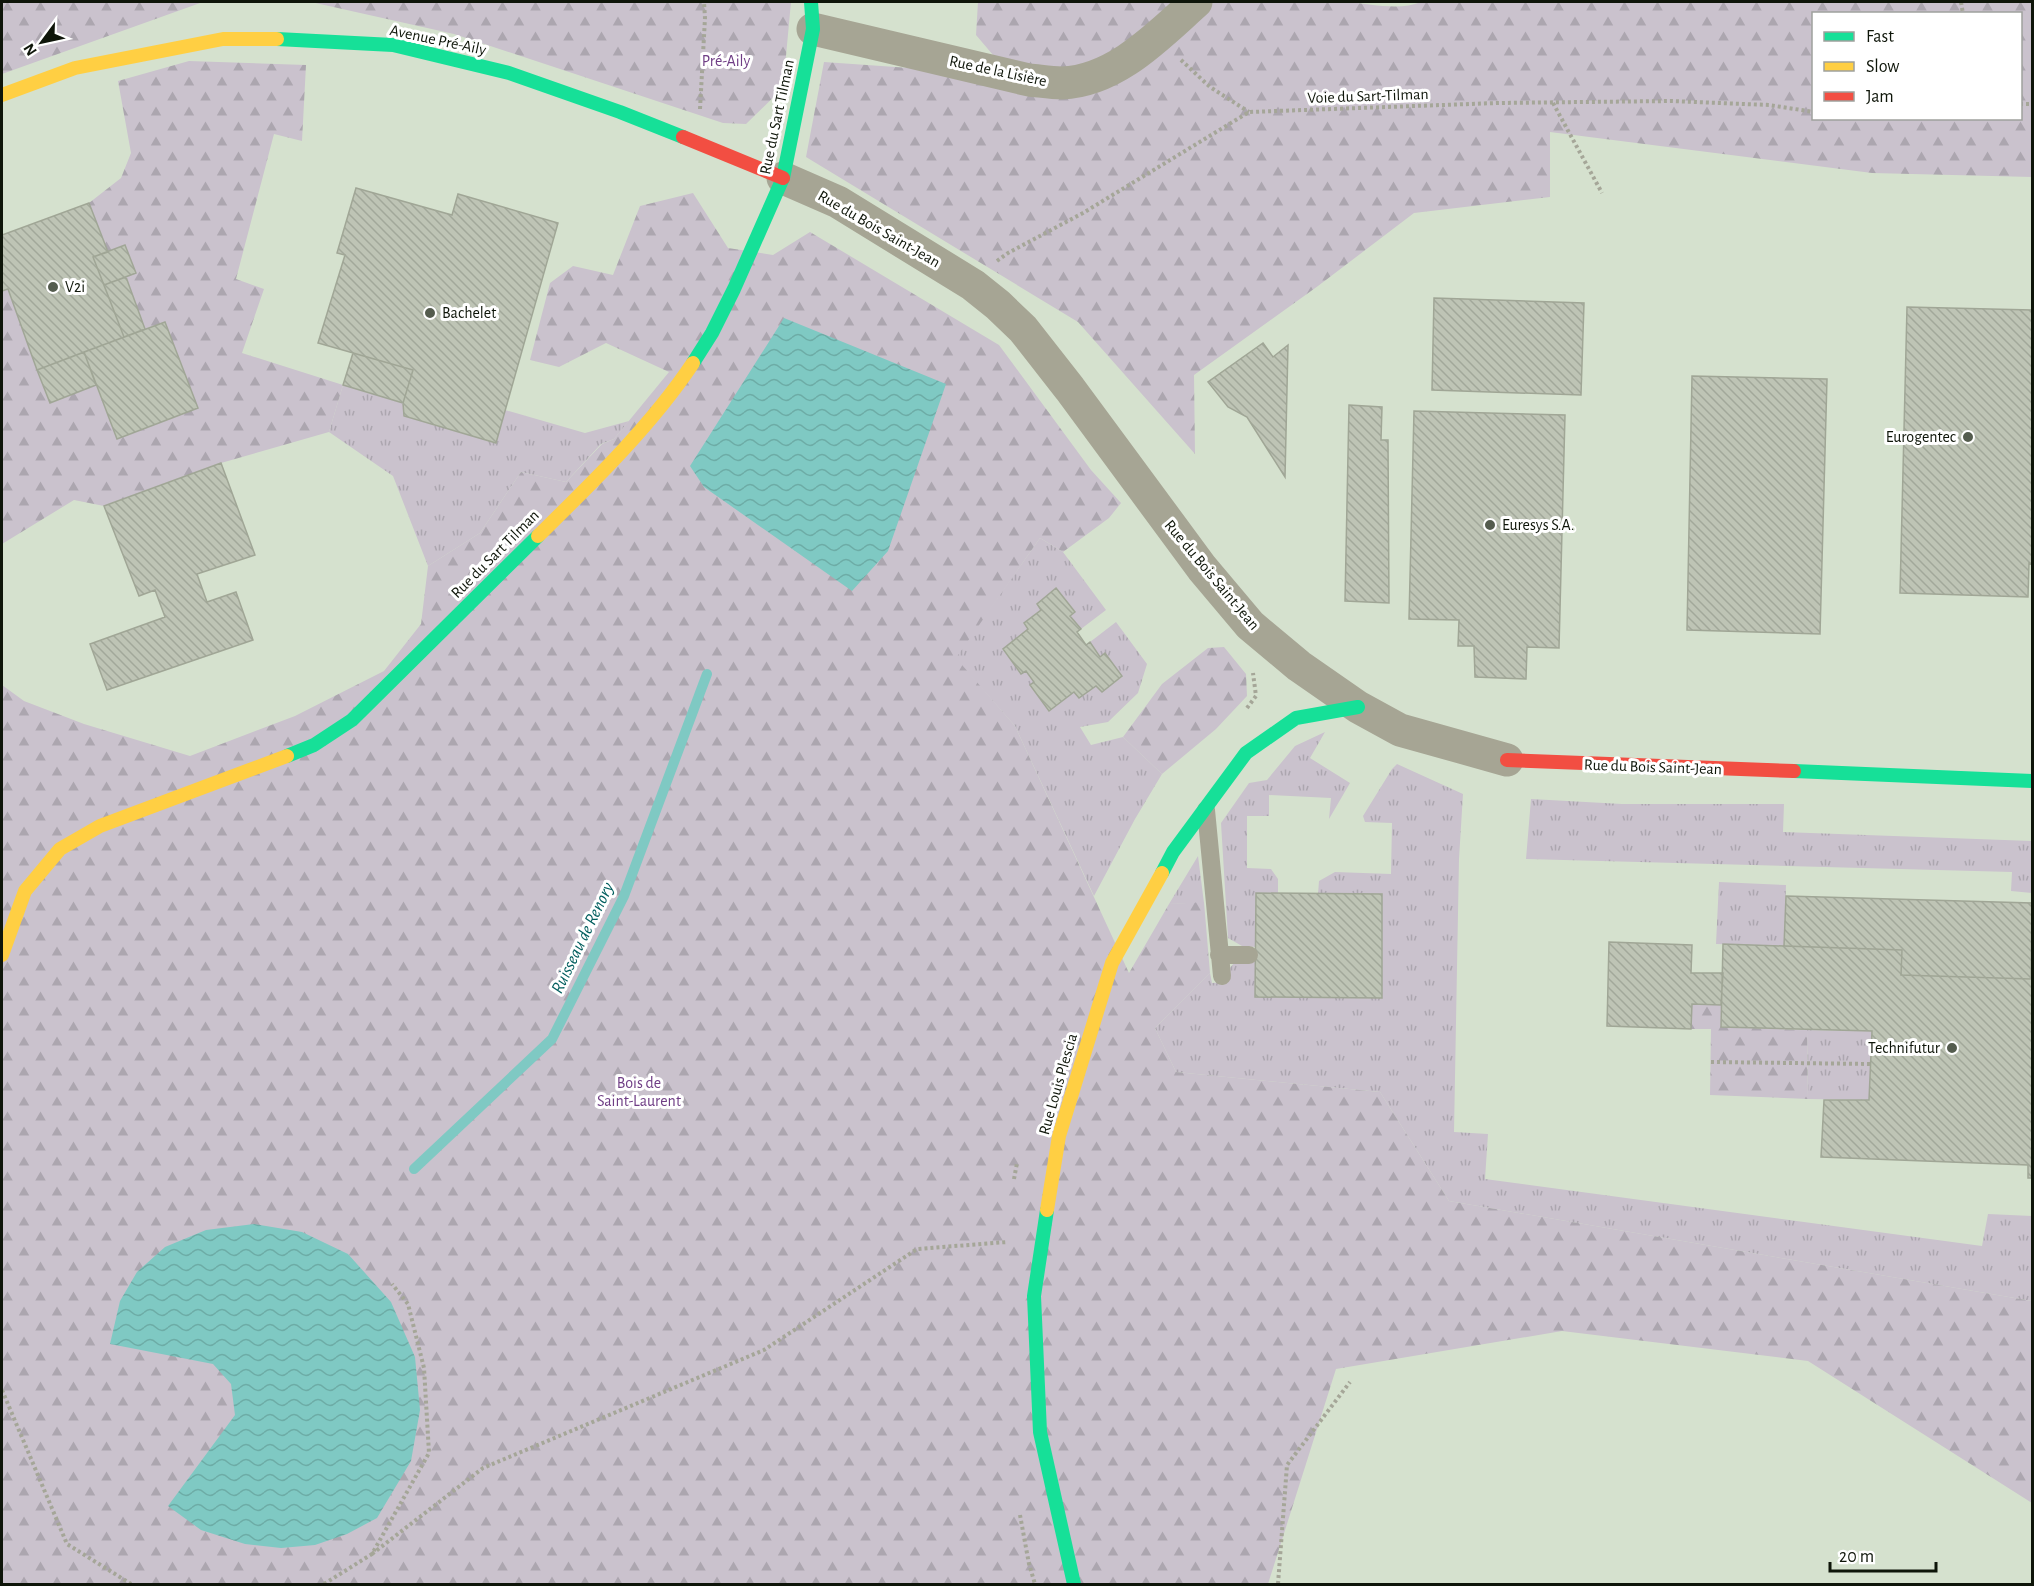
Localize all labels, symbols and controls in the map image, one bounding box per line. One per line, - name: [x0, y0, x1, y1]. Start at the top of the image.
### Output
- north arrow: [12, 12, 72, 72]
- legend: [1812, 12, 2022, 120]
- street label: Avenue Pré-Aily: [388, 22, 488, 59]
- text: Fast: [1866, 28, 1894, 46]
- text: N: [21, 41, 40, 59]
- park label: Pré-Aily: [702, 53, 750, 70]
- street label: Rue de la Lisière: [948, 53, 1048, 89]
- street label: Rue du Sart Tilman: [757, 58, 797, 176]
- text: Slow: [1866, 58, 1899, 76]
- street label: Voie du Sart-Tilman: [1307, 86, 1429, 106]
- text: Jam: [1866, 88, 1894, 106]
- street label: Rue du Bois Saint-Jean: [815, 188, 943, 270]
- place label: V2i: [65, 279, 85, 295]
- marker: V2i: [46, 280, 60, 294]
- place label: Bachelet: [442, 305, 496, 321]
- marker: Bachelet: [423, 306, 437, 320]
- place label: Eurogentec: [1886, 429, 1956, 445]
- marker: Eurogentec: [1961, 430, 1975, 444]
- street label: Rue du Sart Tilman: [448, 507, 542, 601]
- street label: Rue du Bois Saint-Jean: [1161, 517, 1263, 633]
- place label: Euresys S.A.: [1502, 517, 1574, 534]
- marker: Euresys S.A.: [1483, 518, 1497, 532]
- street label: Rue du Bois Saint-Jean: [1584, 757, 1722, 777]
- water label: Ruisseau de Renory: [548, 879, 618, 996]
- street label: Rue Louis Plescia: [1036, 1032, 1080, 1136]
- place label: Technifutur: [1868, 1040, 1941, 1056]
- marker: Technifutur: [1945, 1041, 1959, 1055]
- park label: Bois de Saint-Laurent: [597, 1075, 681, 1109]
- scale bar: [1830, 1535, 1936, 1573]
- text: 20 m: [1839, 1548, 1874, 1566]

